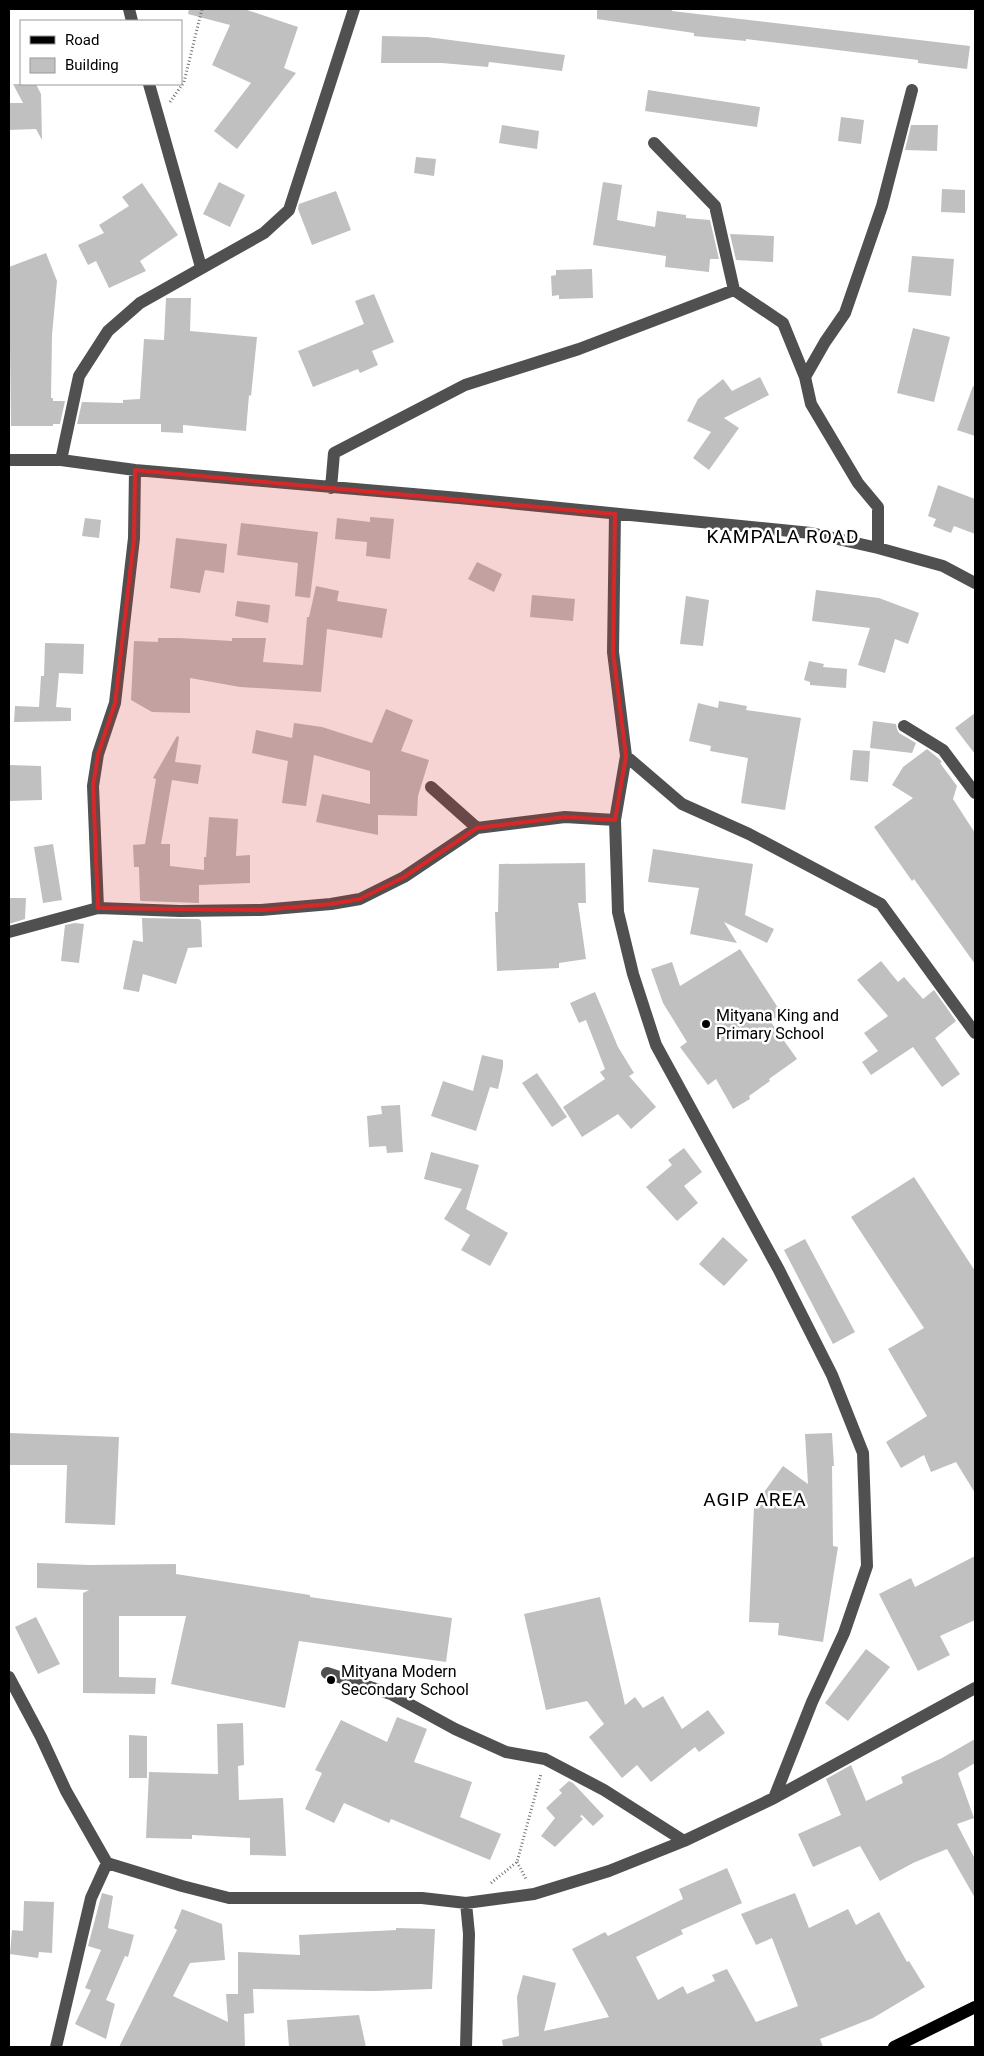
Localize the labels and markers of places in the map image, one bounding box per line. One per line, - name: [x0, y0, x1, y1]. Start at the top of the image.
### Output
- place label: Mityana King and Primary School: [716, 1006, 839, 1043]
- marker: Mityana King and Primary School: [700, 1018, 712, 1030]
- place label: Mityana Modern Secondary School: [341, 1662, 469, 1699]
- marker: Mityana Modern Secondary School: [325, 1674, 337, 1686]

